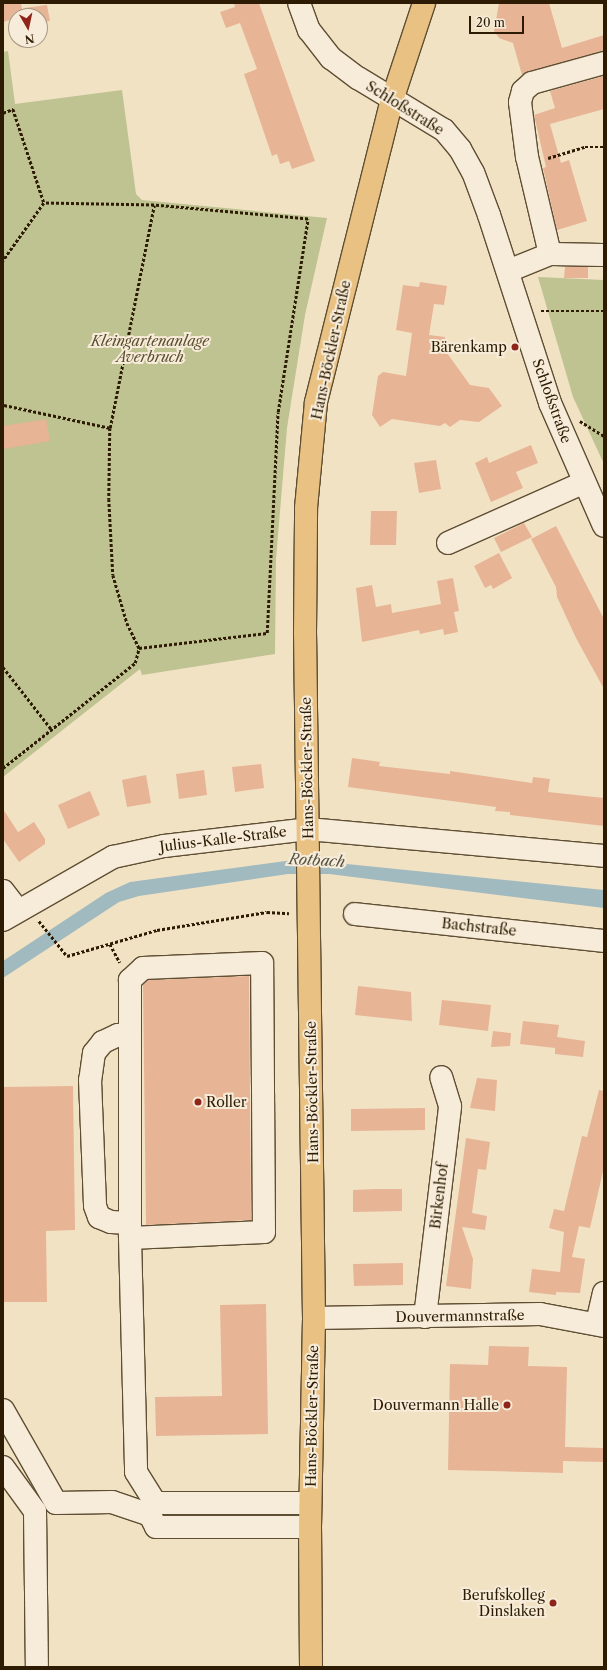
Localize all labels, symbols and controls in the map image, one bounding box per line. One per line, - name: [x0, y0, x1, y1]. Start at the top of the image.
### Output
- north arrow: [8, 8, 48, 48]
- scale bar: [471, 8, 526, 34]
- text: 20 m: [476, 15, 505, 30]
- text: N: [24, 31, 36, 47]
- street label: Schloßstraße: [363, 77, 447, 139]
- street label: Hans-Böckler-Straße: [308, 279, 354, 421]
- park label: Kleingartenanlage Averbruch: [91, 333, 209, 366]
- place label: Bärenkamp: [431, 339, 507, 355]
- marker: Bärenkamp: [510, 342, 520, 352]
- street label: Schloßstraße: [529, 356, 575, 446]
- street label: Hans-Böckler-Straße: [297, 697, 317, 839]
- street label: Julius-Kalle-Straße: [159, 823, 287, 855]
- water label: Rotbach: [288, 850, 346, 870]
- street label: Bachstraße: [441, 915, 517, 939]
- street label: Hans-Böckler-Straße: [302, 1021, 322, 1163]
- place label: Roller: [206, 1094, 247, 1110]
- marker: Roller: [193, 1097, 203, 1107]
- street label: Birkenhof: [427, 1162, 451, 1230]
- street label: Douvermannstraße: [395, 1306, 525, 1326]
- street label: Hans-Böckler-Straße: [302, 1345, 322, 1487]
- place label: Douvermann Halle: [373, 1397, 499, 1413]
- marker: Douvermann Halle: [502, 1400, 512, 1410]
- place label: Berufskolleg Dinslaken: [462, 1587, 545, 1620]
- marker: Berufskolleg Dinslaken: [548, 1598, 558, 1608]

